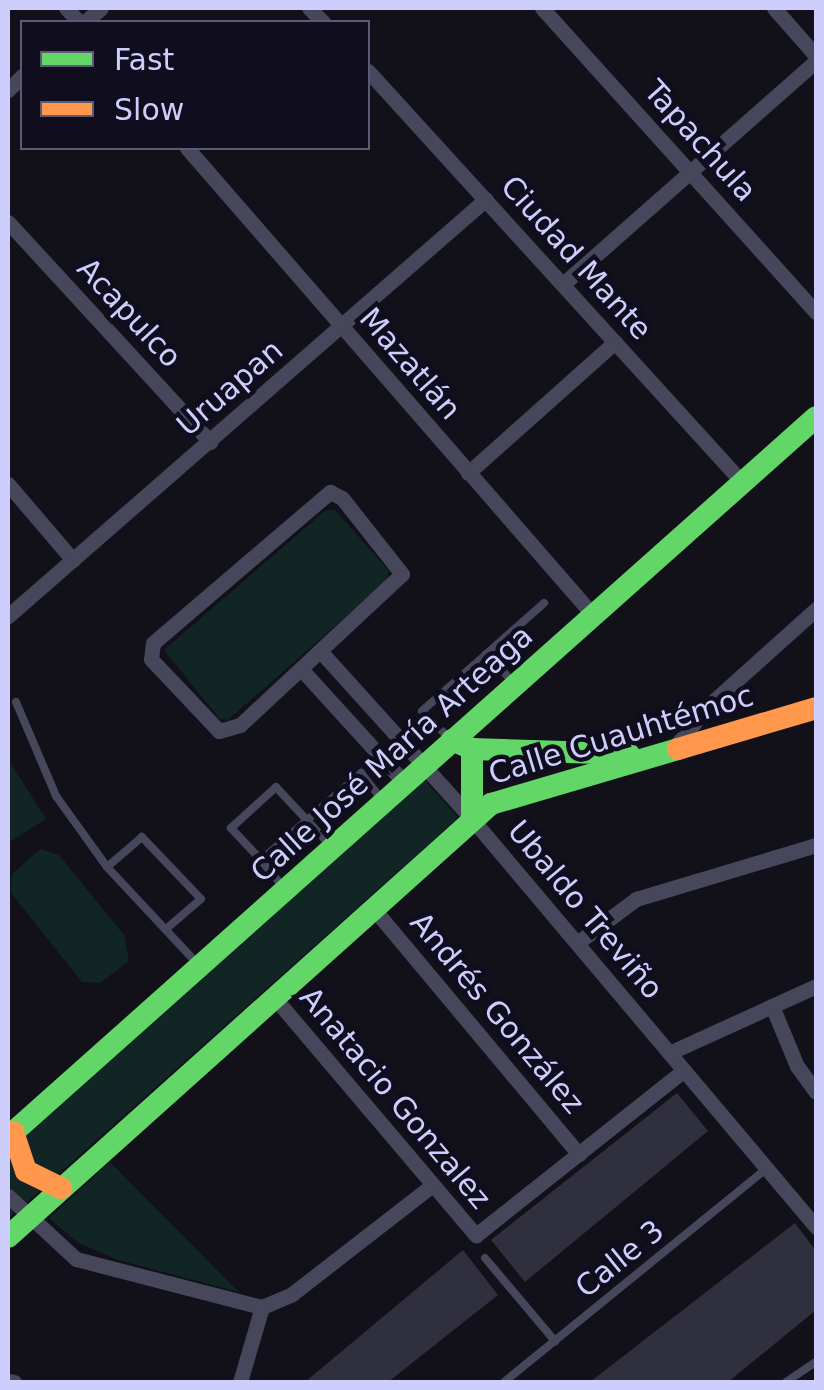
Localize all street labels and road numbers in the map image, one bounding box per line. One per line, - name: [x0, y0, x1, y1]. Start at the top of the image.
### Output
- street label: Tapachula: [636, 73, 764, 209]
- street label: Ciudad Mante: [493, 169, 659, 347]
- street label: Acapulco: [69, 251, 189, 375]
- street label: Mazatlán: [352, 301, 468, 427]
- street label: Uruapan: [170, 332, 290, 444]
- street label: Calle José María Arteaga: [244, 618, 540, 890]
- street label: Calle Cuauhtémoc: [484, 678, 758, 792]
- street label: Ubaldo Treviño: [500, 813, 670, 1007]
- street label: Andrés González: [402, 905, 592, 1121]
- street label: Anatacio Gonzalez: [292, 980, 498, 1216]
- street label: Calle 3: [569, 1213, 671, 1305]

